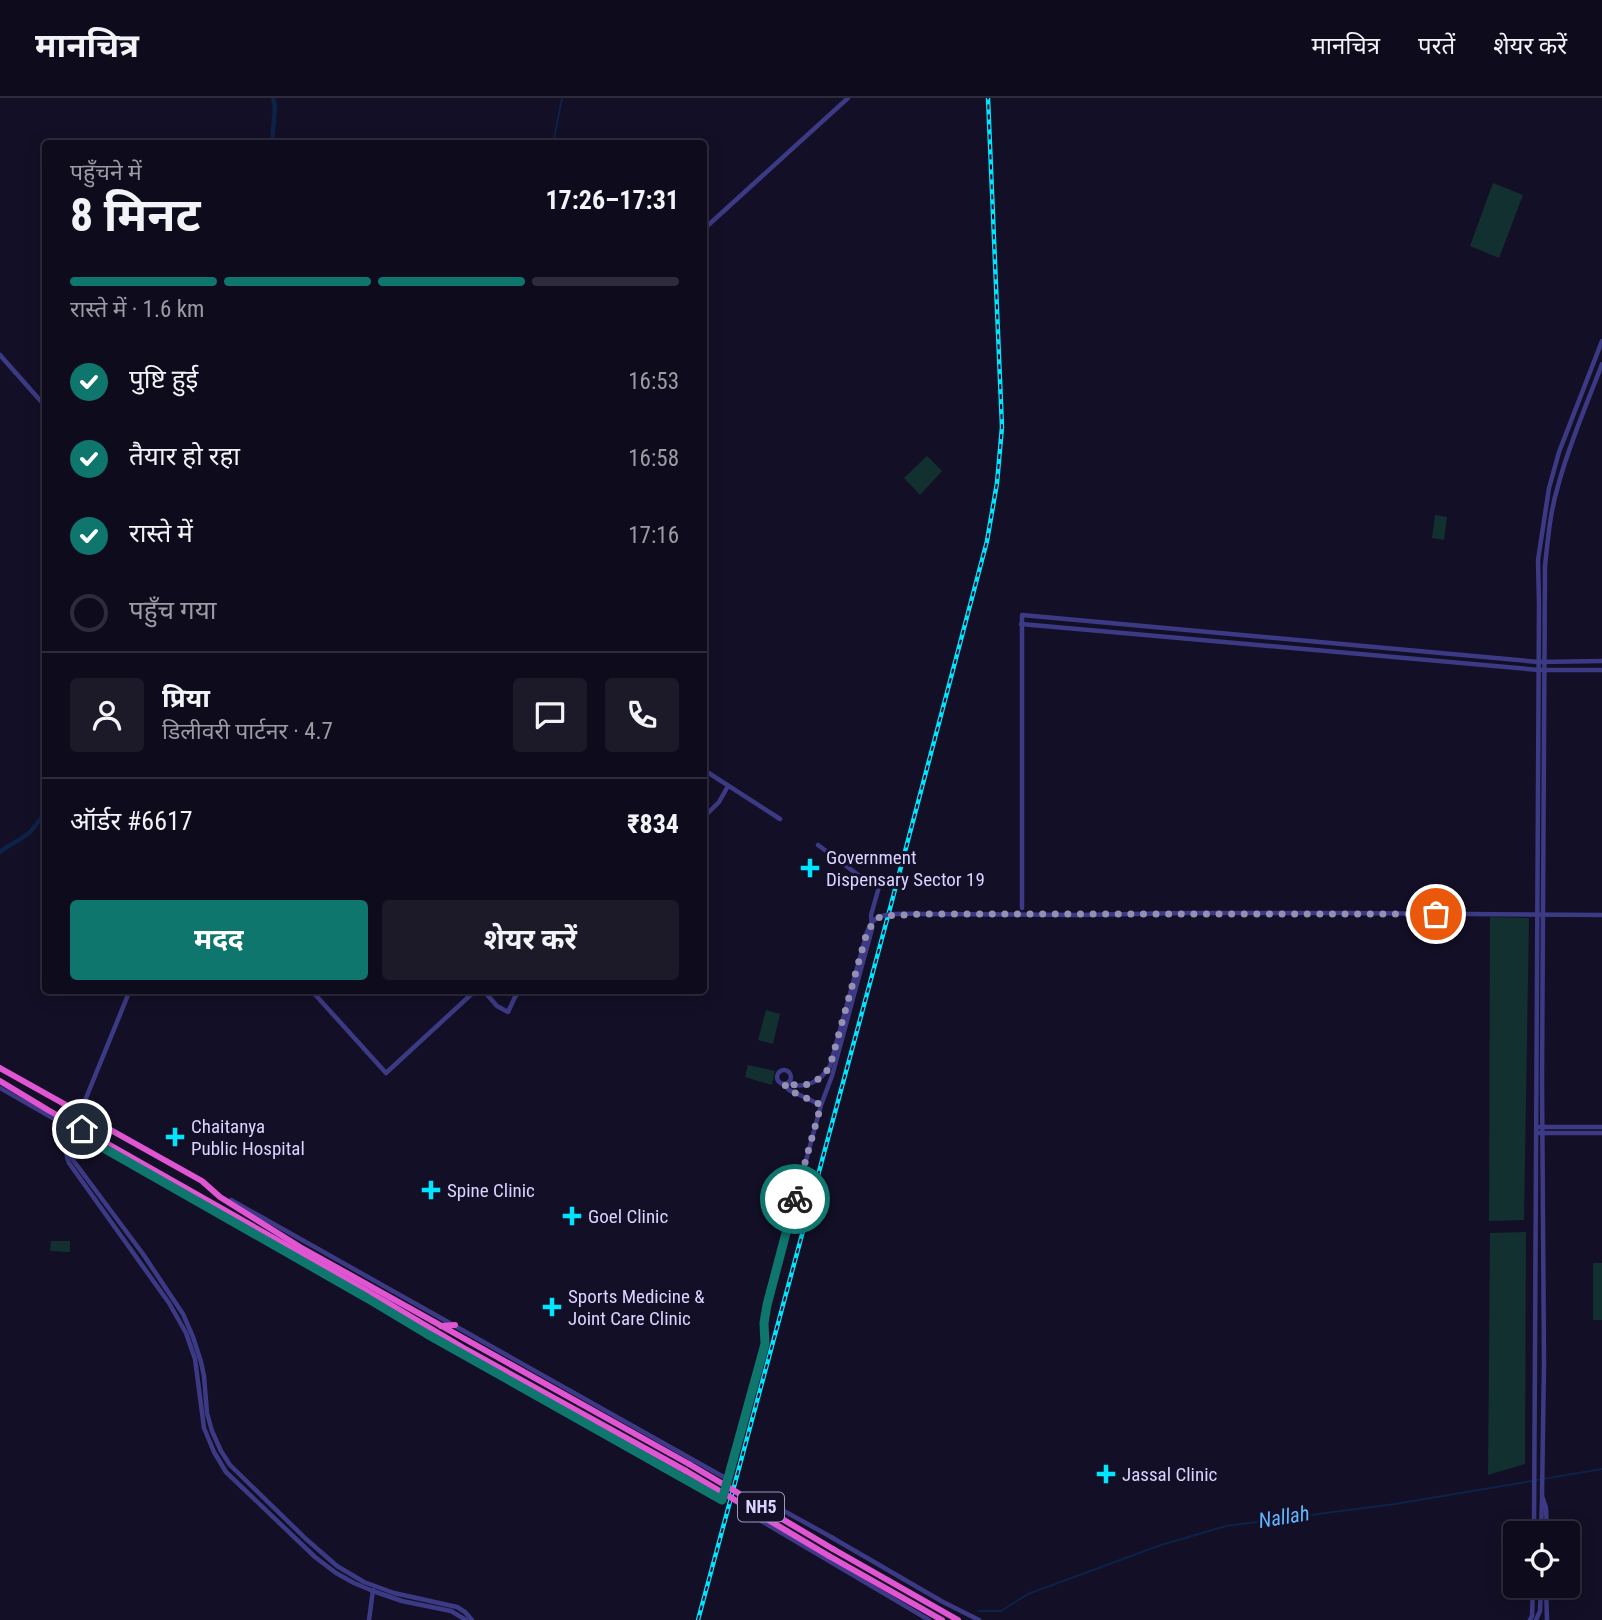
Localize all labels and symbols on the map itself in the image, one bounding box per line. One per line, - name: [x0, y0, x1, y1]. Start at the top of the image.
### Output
- place label: Government Dispensary Sector 19: [826, 846, 985, 891]
- marker: Government Dispensary Sector 19: [800, 858, 820, 878]
- pin: [1406, 884, 1466, 944]
- pin: [52, 1099, 112, 1159]
- place label: Chaitanya Public Hospital: [191, 1115, 305, 1160]
- marker: Chaitanya Public Hospital: [165, 1127, 185, 1147]
- courier: [760, 1164, 830, 1234]
- place label: Spine Clinic: [447, 1179, 535, 1202]
- marker: Spine Clinic: [421, 1180, 441, 1200]
- place label: Goel Clinic: [588, 1205, 668, 1228]
- marker: Goel Clinic: [562, 1206, 582, 1226]
- place label: Sports Medicine & Joint Care Clinic: [568, 1285, 705, 1330]
- marker: Sports Medicine & Joint Care Clinic: [542, 1297, 562, 1317]
- place label: Jassal Clinic: [1122, 1463, 1217, 1486]
- marker: Jassal Clinic: [1096, 1464, 1116, 1484]
- road number: NH5: [738, 1492, 784, 1522]
- water label: Nallah: [1257, 1501, 1311, 1533]

